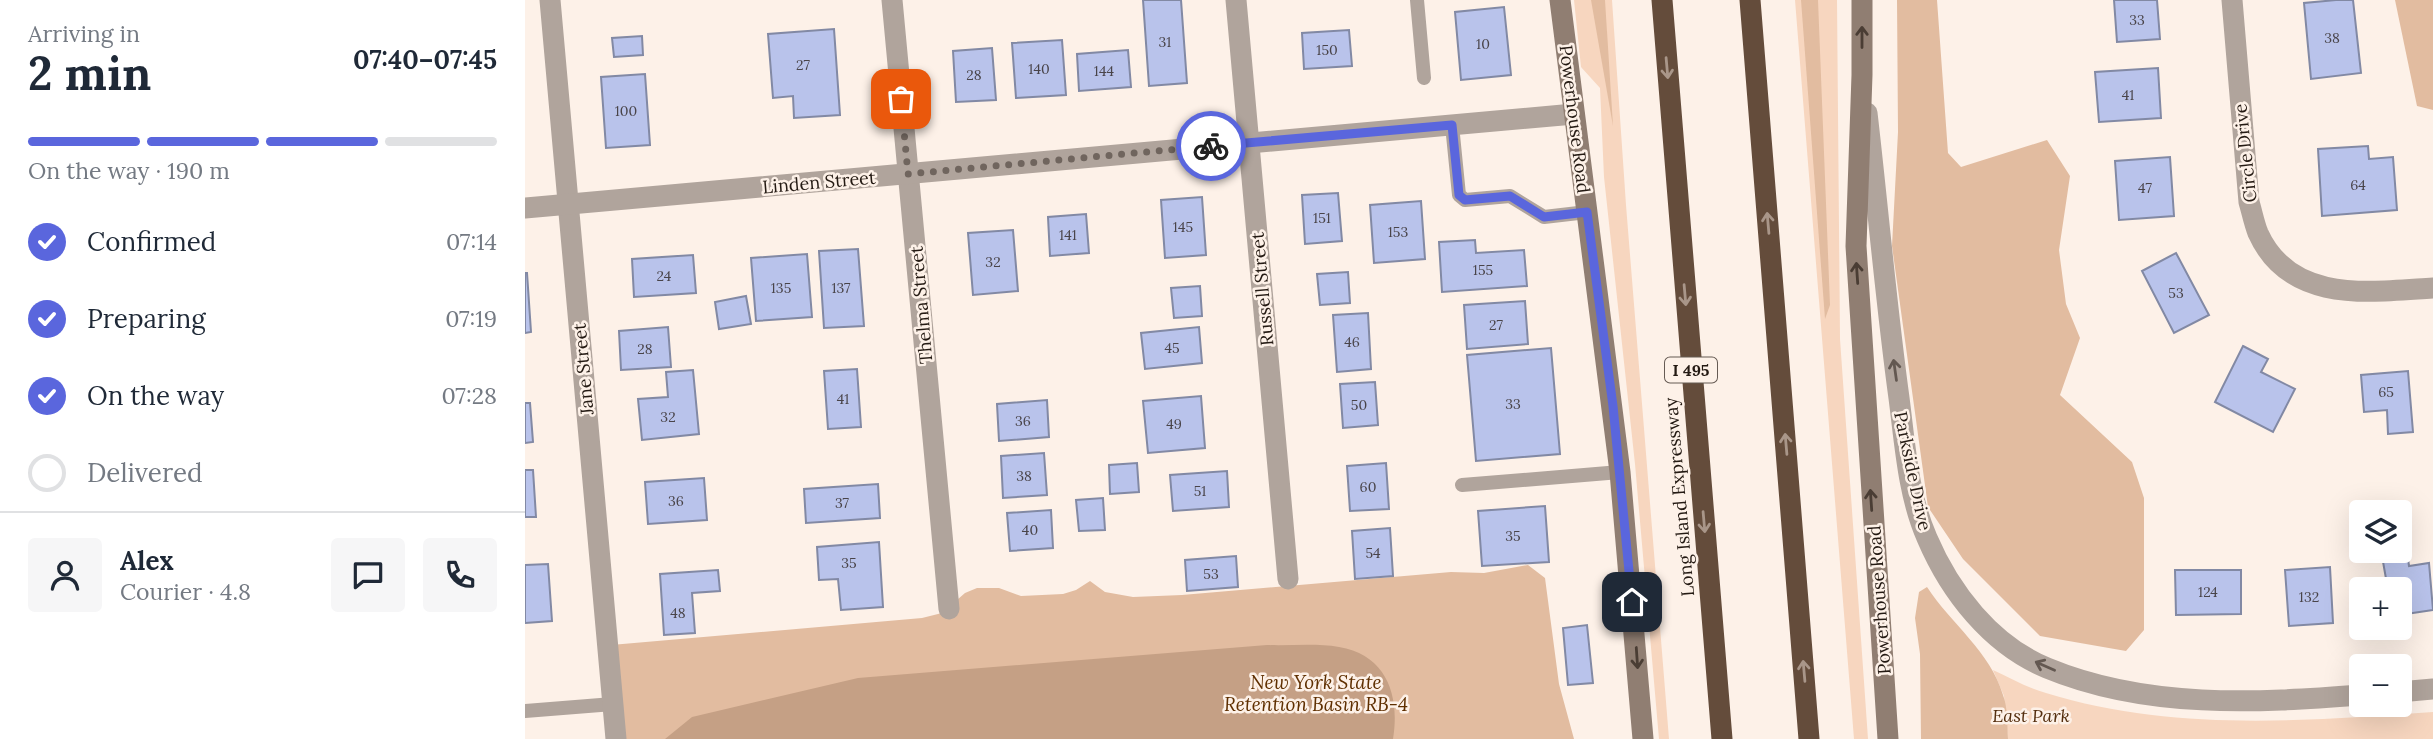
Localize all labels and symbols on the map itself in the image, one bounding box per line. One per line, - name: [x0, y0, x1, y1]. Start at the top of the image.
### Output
- house number: 33: [2129, 11, 2145, 29]
- one-way arrow: [1855, 26, 1869, 49]
- house number: 38: [2324, 29, 2340, 47]
- house number: 31: [1159, 33, 1171, 51]
- house number: 10: [1476, 35, 1490, 53]
- house number: 150: [1316, 41, 1338, 59]
- street label: Powerhouse Road: [1554, 43, 1596, 195]
- house number: 27: [796, 56, 811, 74]
- one-way arrow: [1661, 56, 1674, 79]
- house number: 140: [1028, 60, 1050, 78]
- house number: 144: [1094, 62, 1115, 80]
- house number: 28: [966, 66, 982, 84]
- pin: [871, 69, 931, 129]
- house number: 41: [2122, 86, 2134, 104]
- house number: 100: [615, 102, 637, 120]
- street label: Circle Drive: [2228, 102, 2262, 204]
- courier: [1176, 111, 1246, 181]
- street label: Linden Street: [761, 166, 877, 198]
- house number: 64: [2350, 176, 2366, 194]
- house number: 47: [2138, 179, 2153, 197]
- house number: 151: [1313, 209, 1331, 227]
- one-way arrow: [1761, 212, 1774, 235]
- house number: 145: [1173, 218, 1193, 236]
- house number: 153: [1388, 223, 1408, 241]
- house number: 141: [1059, 226, 1077, 244]
- street label: Russell Street: [1246, 231, 1278, 347]
- street label: Thelma Street: [904, 245, 938, 365]
- house number: 32: [985, 253, 1001, 271]
- house number: 155: [1473, 261, 1493, 279]
- one-way arrow: [1851, 262, 1864, 285]
- house number: 24: [657, 267, 672, 285]
- house number: 135: [771, 279, 791, 297]
- house number: 137: [831, 279, 851, 297]
- one-way arrow: [1679, 283, 1692, 306]
- house number: 53: [2168, 284, 2184, 302]
- house number: 27: [1489, 316, 1504, 334]
- street label: Jane Street: [568, 322, 599, 417]
- house number: 46: [1344, 333, 1360, 351]
- house number: 45: [1164, 339, 1180, 357]
- house number: 28: [637, 340, 653, 358]
- road number: I 495: [1665, 358, 1717, 382]
- one-way arrow: [1888, 359, 1901, 382]
- house number: 65: [2378, 383, 2394, 401]
- house number: 41: [837, 390, 849, 408]
- house number: 33: [1505, 395, 1521, 413]
- house number: 50: [1351, 396, 1367, 414]
- street label: Long Island Expressway: [1659, 396, 1699, 598]
- house number: 32: [660, 408, 676, 426]
- street label: Parkside Drive: [1889, 409, 1937, 533]
- house number: 36: [1015, 412, 1031, 430]
- house number: 49: [1166, 415, 1182, 433]
- one-way arrow: [1779, 433, 1792, 456]
- house number: 38: [1016, 467, 1032, 485]
- house number: 60: [1360, 478, 1376, 496]
- house number: 51: [1194, 482, 1206, 500]
- one-way arrow: [1865, 489, 1878, 512]
- house number: 36: [668, 492, 684, 510]
- house number: 37: [835, 494, 850, 512]
- one-way arrow: [1698, 510, 1711, 532]
- house number: 40: [1022, 521, 1038, 539]
- street label: Powerhouse Road: [1862, 524, 1896, 675]
- house number: 35: [1505, 527, 1521, 545]
- house number: 54: [1365, 544, 1381, 562]
- house number: 35: [841, 554, 857, 572]
- house number: 53: [1203, 565, 1219, 583]
- pin: [1602, 572, 1662, 632]
- house number: 124: [2198, 583, 2218, 601]
- house number: 132: [2299, 588, 2319, 606]
- house number: 48: [670, 604, 686, 622]
- one-way arrow: [1631, 646, 1644, 669]
- one-way arrow: [2035, 659, 2056, 672]
- one-way arrow: [1797, 660, 1810, 683]
- water label: New York State Retention Basin RB-4: [1224, 670, 1408, 716]
- park label: East Park: [1992, 704, 2070, 727]

